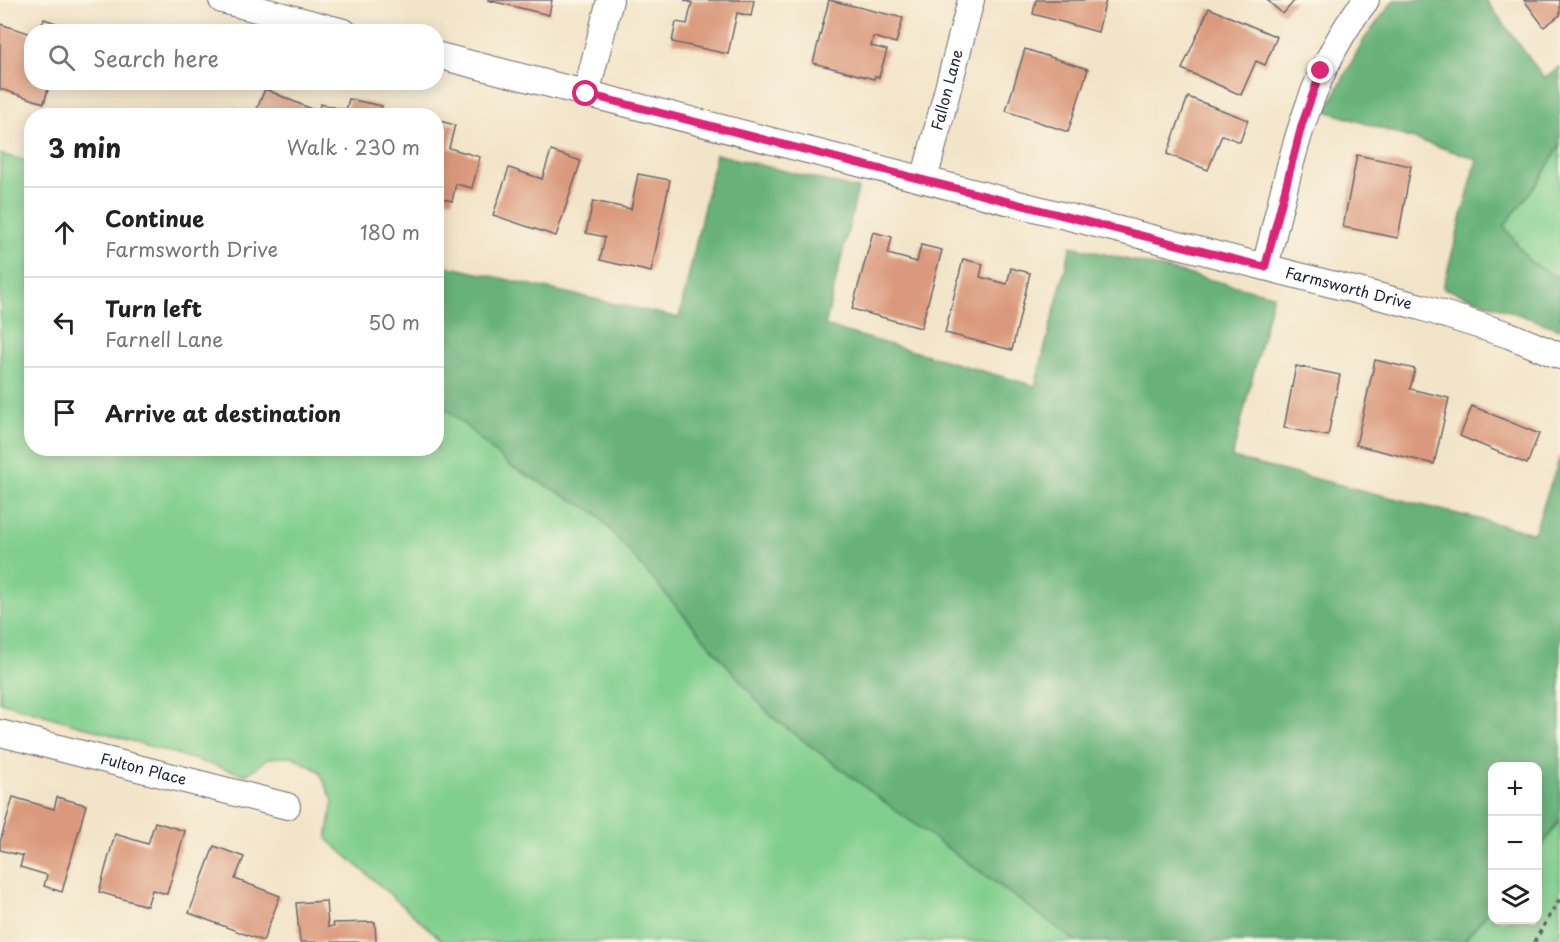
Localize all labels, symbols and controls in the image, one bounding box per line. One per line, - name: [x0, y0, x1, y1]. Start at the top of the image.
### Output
- search box: [24, 24, 444, 90]
- icon: search: [45, 41, 78, 74]
- text: Search here: [93, 41, 219, 74]
- street label: Fallon Lane: [924, 47, 968, 133]
- route end: [1307, 57, 1333, 83]
- route start: [572, 80, 598, 106]
- text: 3 min: [48, 128, 121, 167]
- text: Walk · 230 m: [287, 132, 420, 162]
- text: Continue: [105, 201, 204, 234]
- icon: ahead: [48, 216, 81, 249]
- text: 180 m: [360, 217, 420, 247]
- text: Farmsworth Drive: [105, 234, 278, 264]
- street label: Farmsworth Drive: [1283, 260, 1415, 314]
- text: Turn left: [105, 291, 202, 324]
- icon: left: [48, 306, 81, 339]
- text: 50 m: [368, 307, 420, 337]
- text: Farnell Lane: [105, 324, 224, 354]
- icon: arrive: [48, 396, 81, 429]
- text: Arrive at destination: [105, 396, 341, 429]
- street label: Fulton Place: [98, 746, 189, 790]
- map controls: [1488, 762, 1542, 924]
- button: +: [1488, 762, 1542, 816]
- button: −: [1488, 816, 1542, 870]
- button: layers: [1488, 870, 1542, 924]

